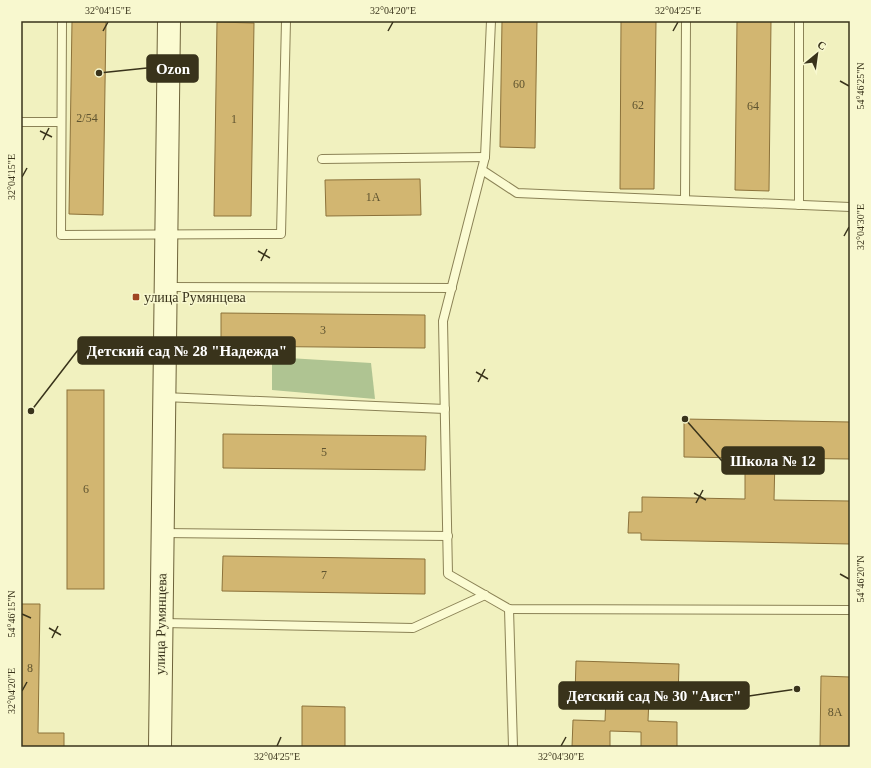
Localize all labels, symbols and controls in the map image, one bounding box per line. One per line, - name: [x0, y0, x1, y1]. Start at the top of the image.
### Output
- text: 32°04'15"E: [85, 5, 131, 16]
- text: 32°04'20"E: [370, 5, 416, 16]
- text: 32°04'25"E: [655, 5, 701, 16]
- north arrow: [797, 34, 837, 74]
- text: С: [815, 38, 828, 52]
- callout: Ozon: [147, 55, 198, 82]
- text: Ozon: [156, 61, 191, 77]
- text: 54°46'25"N: [855, 62, 866, 110]
- house number: 60: [513, 77, 525, 91]
- house number: 62: [632, 98, 644, 112]
- house number: 64: [747, 99, 759, 113]
- house number: 2/54: [76, 111, 98, 125]
- house number: 1: [231, 112, 237, 126]
- text: 32°04'15"E: [6, 154, 17, 200]
- house number: 1А: [366, 190, 381, 204]
- text: 32°04'30"E: [855, 204, 866, 250]
- place label: улица Румянцева: [144, 290, 247, 305]
- marker: улица Румянцева: [131, 292, 141, 302]
- house number: 3: [320, 323, 326, 337]
- callout: Детский сад № 28 "Надежда": [78, 337, 295, 364]
- text: Детский сад № 28 "Надежда": [87, 343, 287, 359]
- house number: 5: [321, 445, 327, 459]
- callout: Школа № 12: [722, 447, 824, 474]
- text: Школа № 12: [730, 453, 816, 469]
- house number: 6: [83, 482, 89, 496]
- text: 54°46'20"N: [855, 555, 866, 603]
- house number: 7: [321, 568, 327, 582]
- street label: улица Румянцева: [153, 572, 169, 675]
- text: 54°46'15"N: [6, 590, 17, 638]
- house number: 8: [27, 661, 33, 675]
- text: 32°04'20"E: [6, 668, 17, 714]
- callout: Детский сад № 30 "Аист": [559, 682, 749, 709]
- text: Детский сад № 30 "Аист": [567, 688, 741, 704]
- house number: 8А: [828, 705, 843, 719]
- text: 32°04'25"E: [254, 751, 300, 762]
- text: 32°04'30"E: [538, 751, 584, 762]

